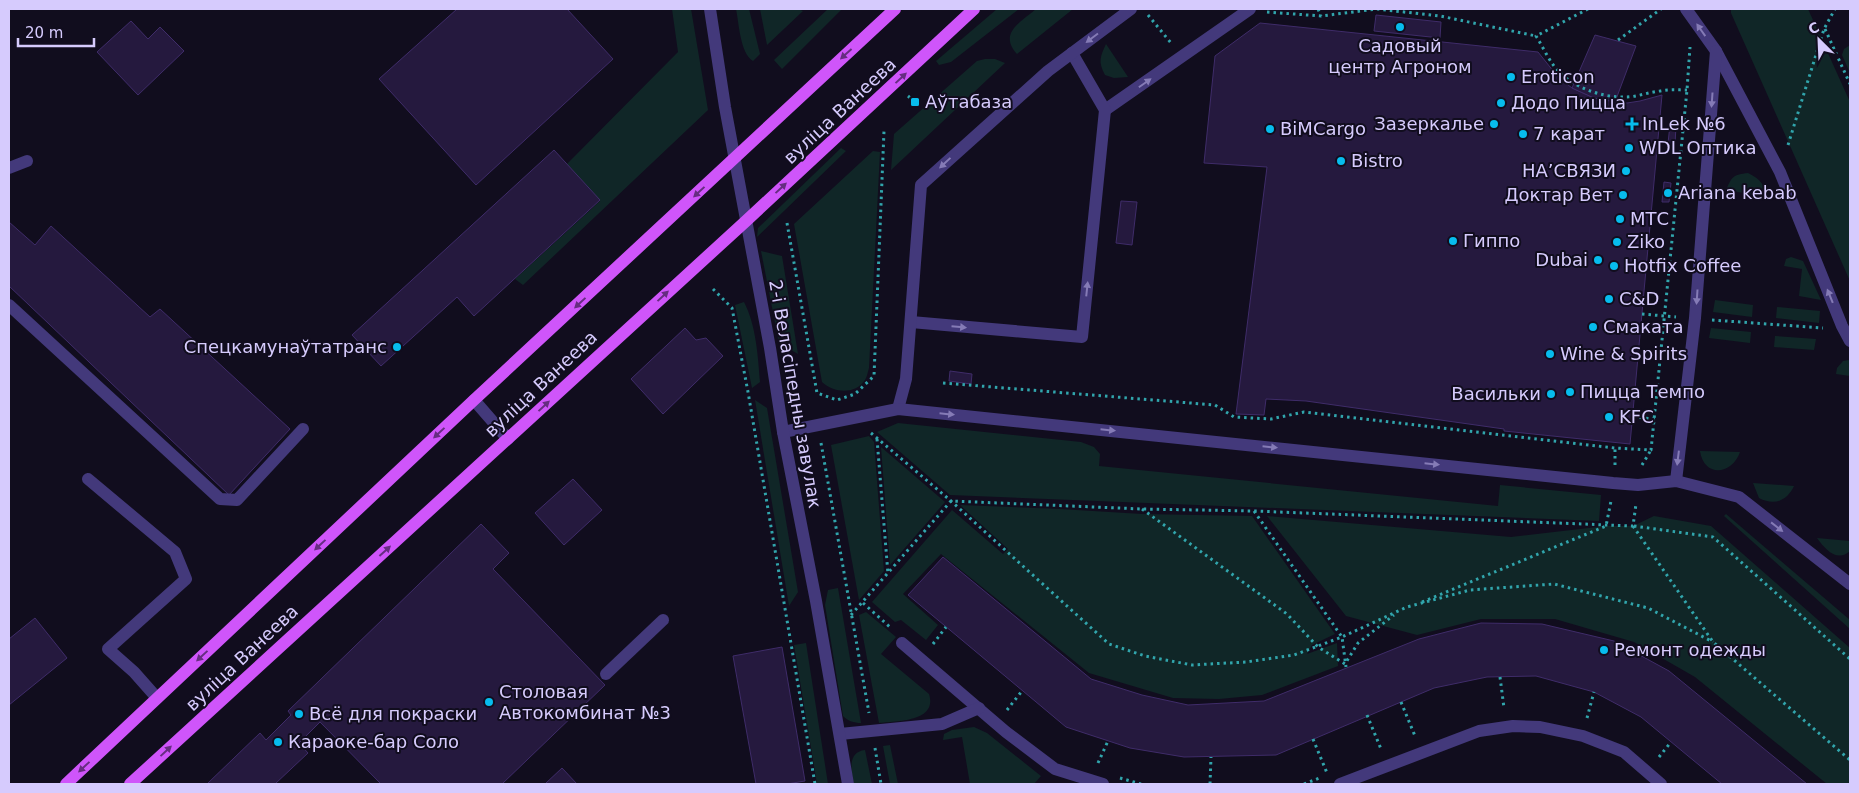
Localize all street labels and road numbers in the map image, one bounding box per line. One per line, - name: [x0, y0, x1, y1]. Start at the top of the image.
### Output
- street label: вуліца Ванеева: [779, 53, 900, 168]
- street label: 2-і Веласіпедны завулак: [765, 278, 826, 510]
- street label: вуліца Ванеева: [480, 326, 601, 441]
- street label: вуліца Ванеева: [181, 600, 302, 715]

